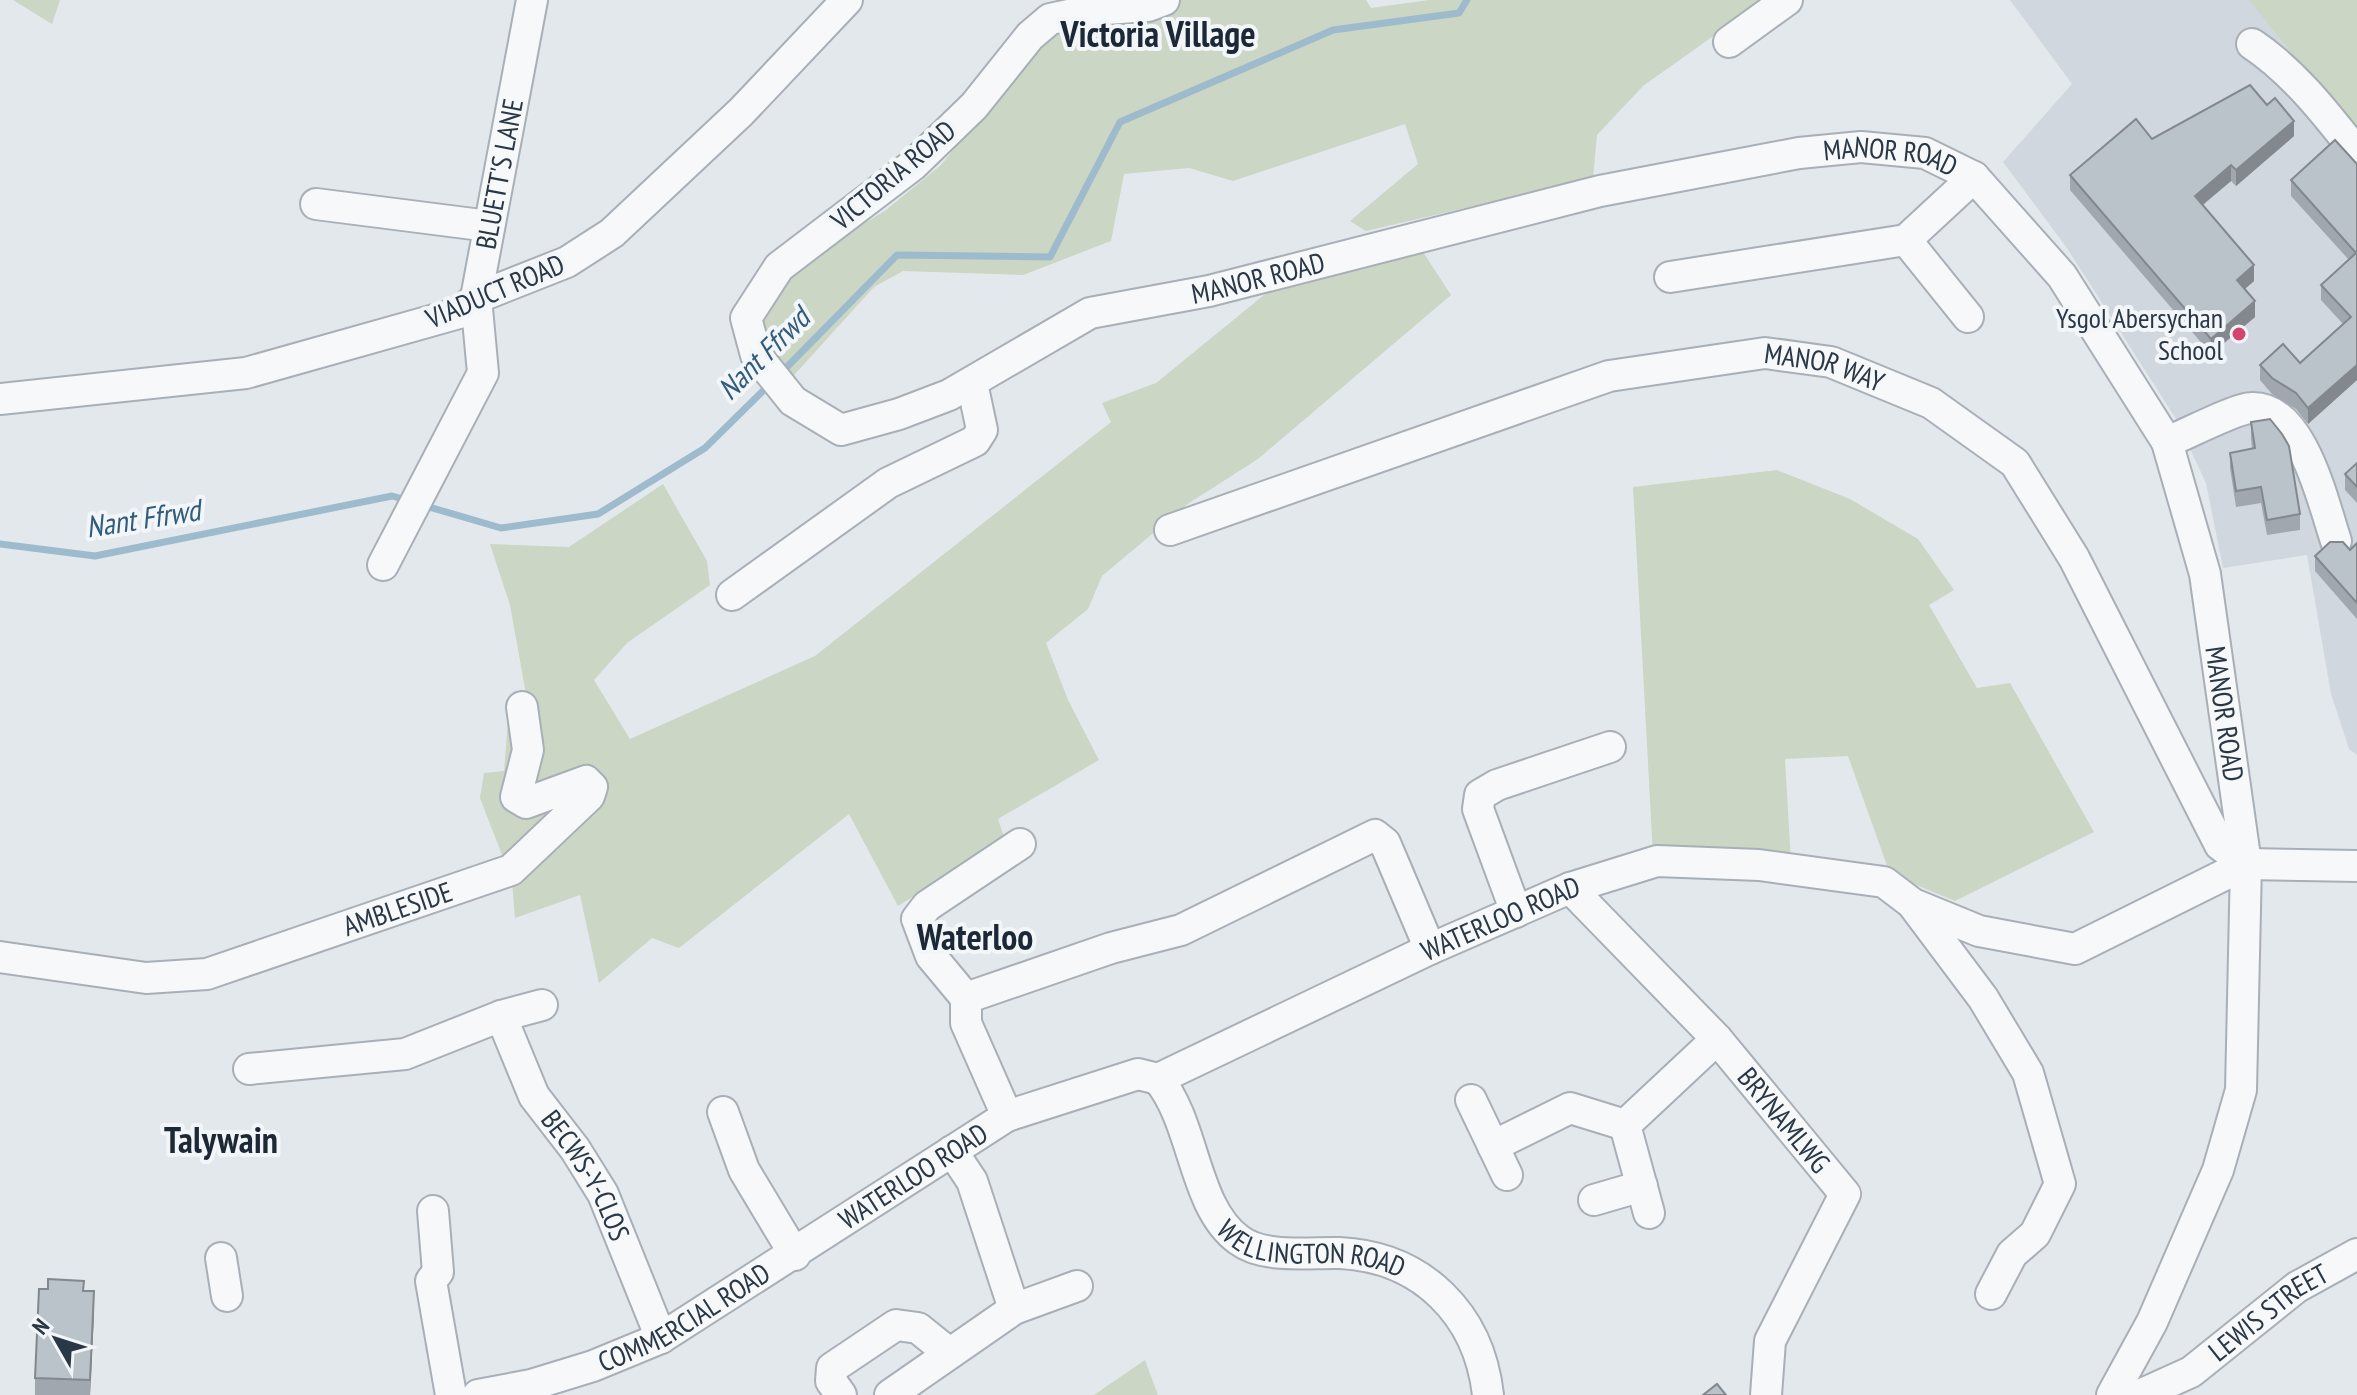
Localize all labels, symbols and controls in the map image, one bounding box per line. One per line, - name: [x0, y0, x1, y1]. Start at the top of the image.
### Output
- district label: Victoria Village: [1059, 10, 1256, 57]
- street label: BLUETT'S LANE: [467, 96, 531, 252]
- street label: VICTORIA ROAD: [822, 112, 963, 238]
- street label: MANOR ROAD: [1821, 127, 1964, 184]
- street label: MANOR ROAD: [1188, 243, 1329, 312]
- street label: VIADUCT ROAD: [419, 245, 570, 337]
- water label: Nant Ffrwd: [709, 296, 820, 407]
- place label: Ysgol Abersychan School: [2056, 299, 2223, 368]
- marker: Ysgol Abersychan School: [2230, 325, 2248, 343]
- street label: MANOR WAY: [1762, 334, 1890, 400]
- water label: Nant Ffrwd: [83, 489, 207, 546]
- street label: MANOR ROAD: [2197, 644, 2253, 784]
- street label: WATERLOO ROAD: [1415, 867, 1584, 969]
- street label: AMBLESIDE: [338, 873, 457, 944]
- district label: Waterloo: [916, 913, 1033, 960]
- street label: BRYNAMLWG: [1730, 1059, 1839, 1180]
- street label: BECWS-Y-CLOS: [533, 1102, 639, 1246]
- street label: WATERLOO ROAD: [831, 1114, 994, 1237]
- district label: Talywain: [164, 1116, 278, 1163]
- street label: WELLINGTON ROAD: [1209, 1211, 1412, 1285]
- street label: COMMERCIAL ROAD: [592, 1254, 777, 1380]
- street label: LEWIS STREET: [2200, 1254, 2335, 1369]
- north arrow: [16, 1299, 96, 1379]
- text: N: [26, 1313, 55, 1340]

